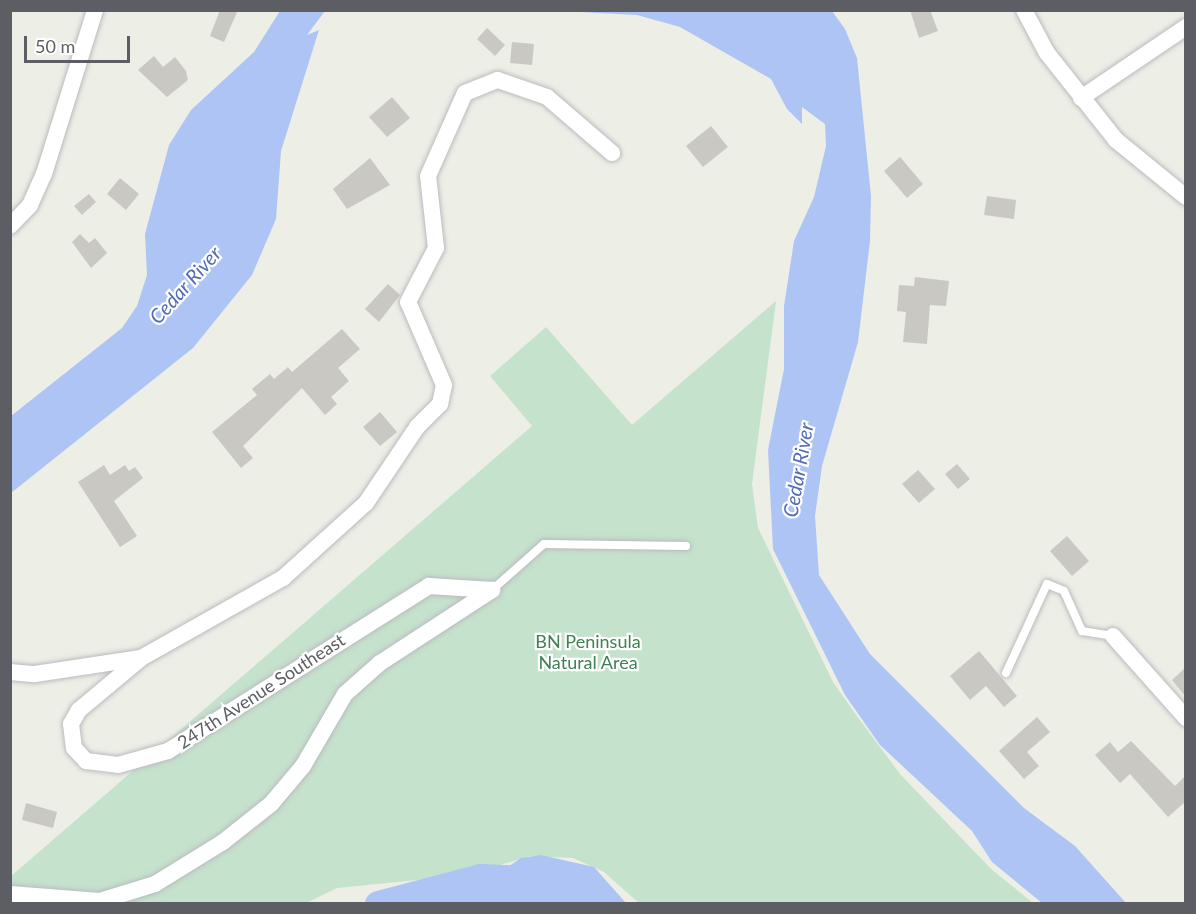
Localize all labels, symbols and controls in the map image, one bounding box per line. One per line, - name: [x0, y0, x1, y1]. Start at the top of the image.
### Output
- scale bar: [27, 24, 134, 62]
- text: 50 m: [35, 35, 75, 57]
- water label: Cedar River: [144, 241, 226, 329]
- water label: Cedar River: [778, 421, 818, 519]
- street label: 247th Avenue Southeast: [173, 629, 349, 753]
- park label: BN Peninsula Natural Area: [535, 631, 641, 674]

